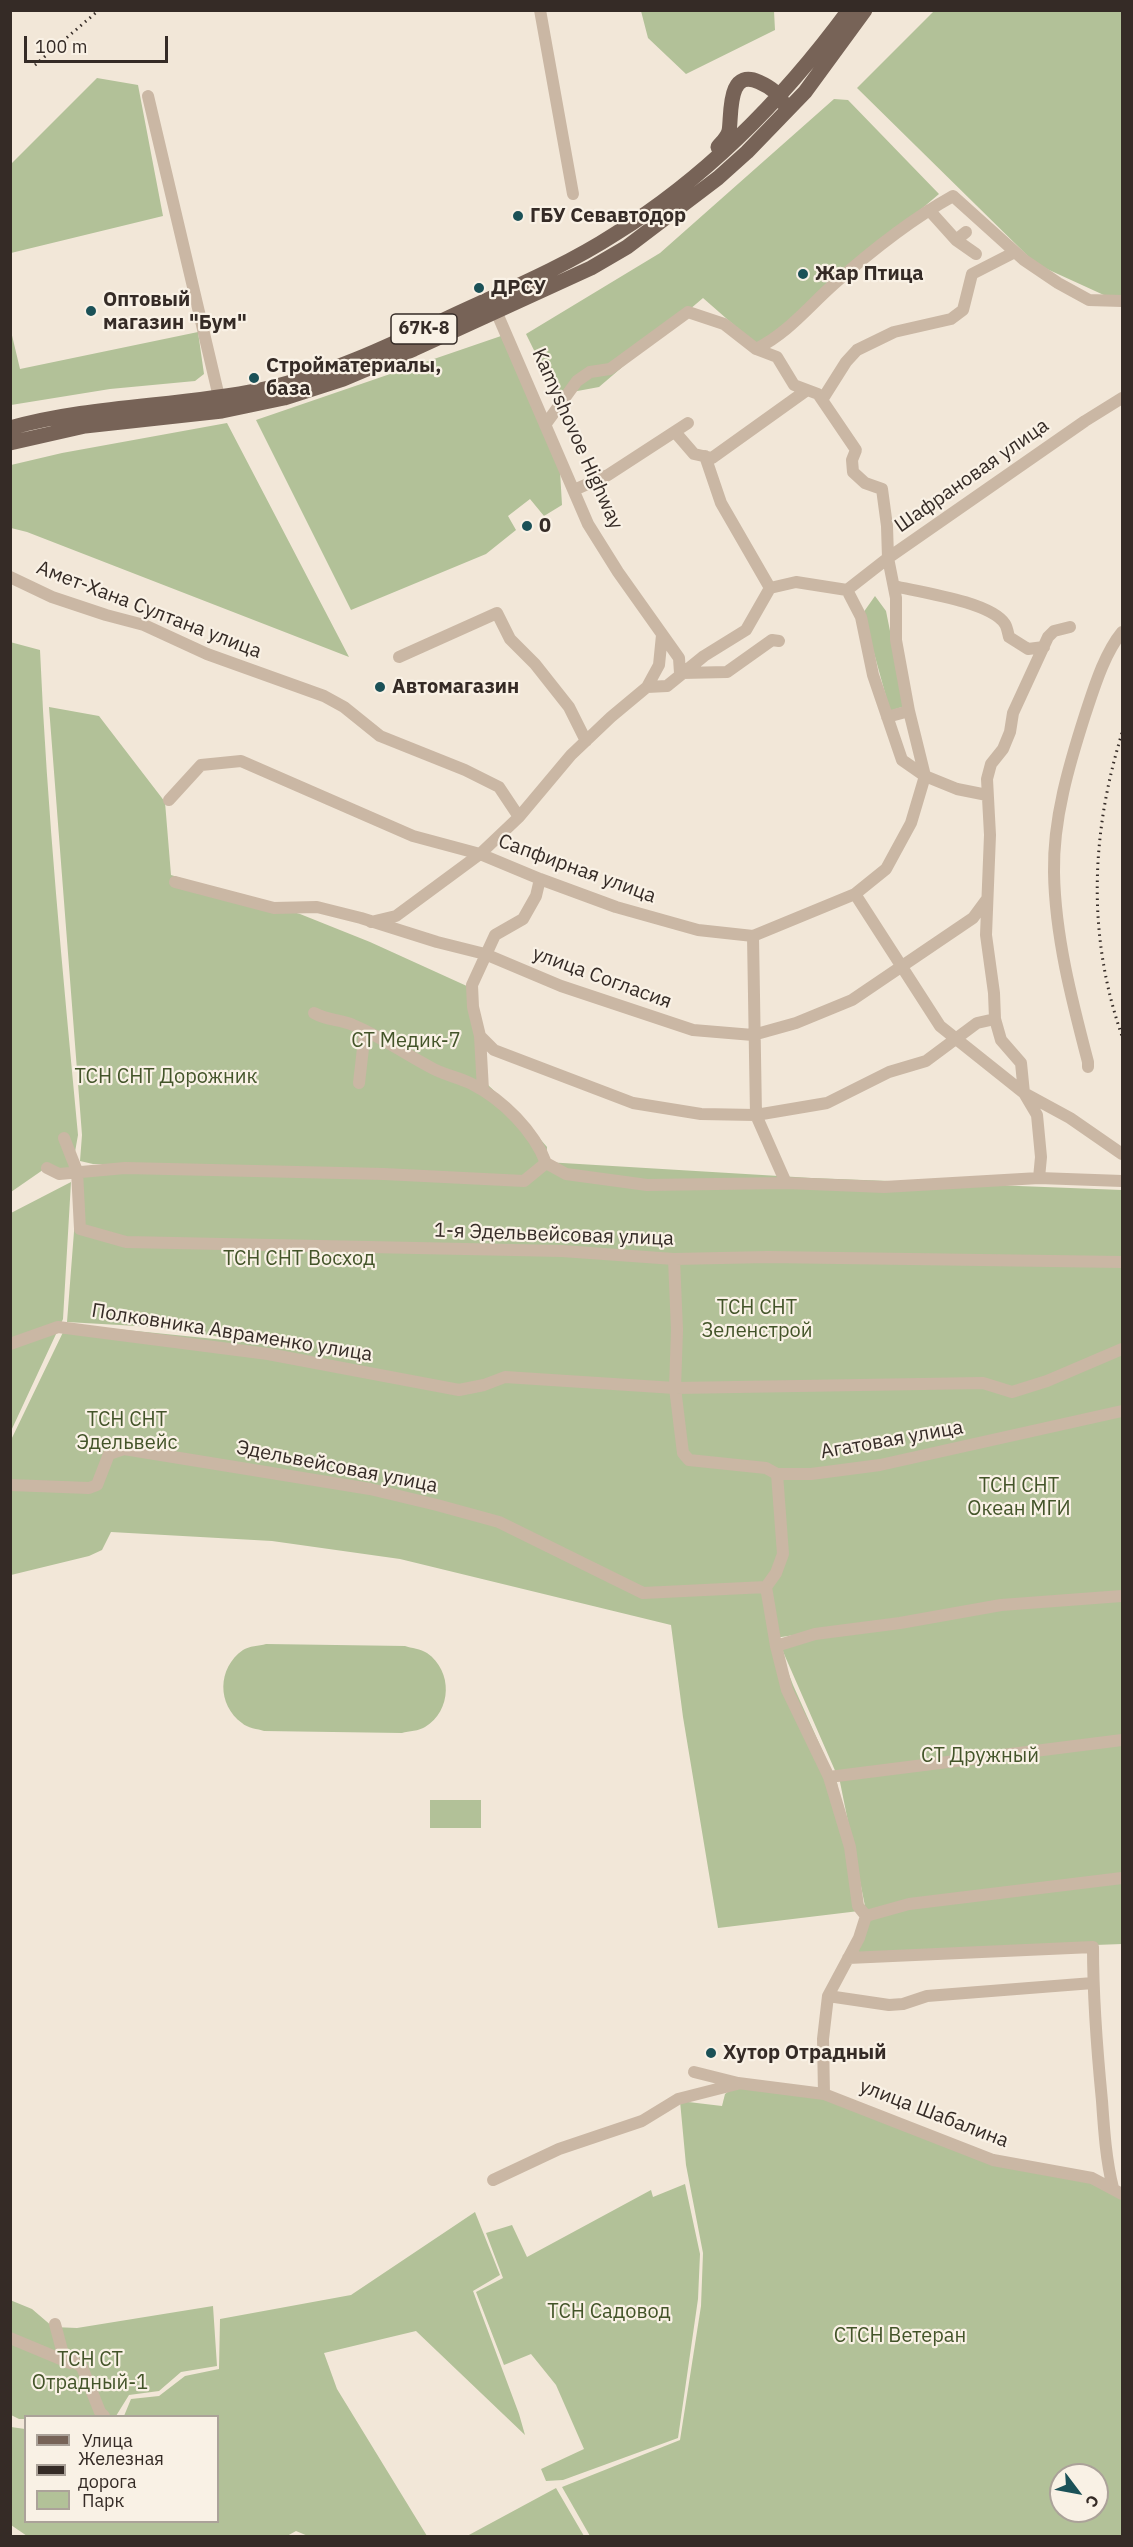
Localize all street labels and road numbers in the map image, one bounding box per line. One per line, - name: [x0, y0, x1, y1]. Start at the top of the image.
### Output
- road number: 67К-8: [391, 314, 457, 344]
- street label: Kamyshovoe Highway: [526, 345, 628, 533]
- street label: Шафрановая улица: [890, 414, 1054, 538]
- street label: Амет-Хана Султана улица: [33, 556, 265, 664]
- street label: Сапфирная улица: [495, 829, 659, 909]
- street label: улица Согласия: [529, 942, 675, 1014]
- street label: 1-я Эдельвейсовая улица: [434, 1219, 674, 1251]
- street label: Полковника Авраменко улица: [90, 1299, 374, 1367]
- street label: Агатовая улица: [819, 1416, 965, 1464]
- street label: Эдельвейсовая улица: [234, 1436, 440, 1498]
- street label: улица Шабалина: [856, 2075, 1012, 2153]

